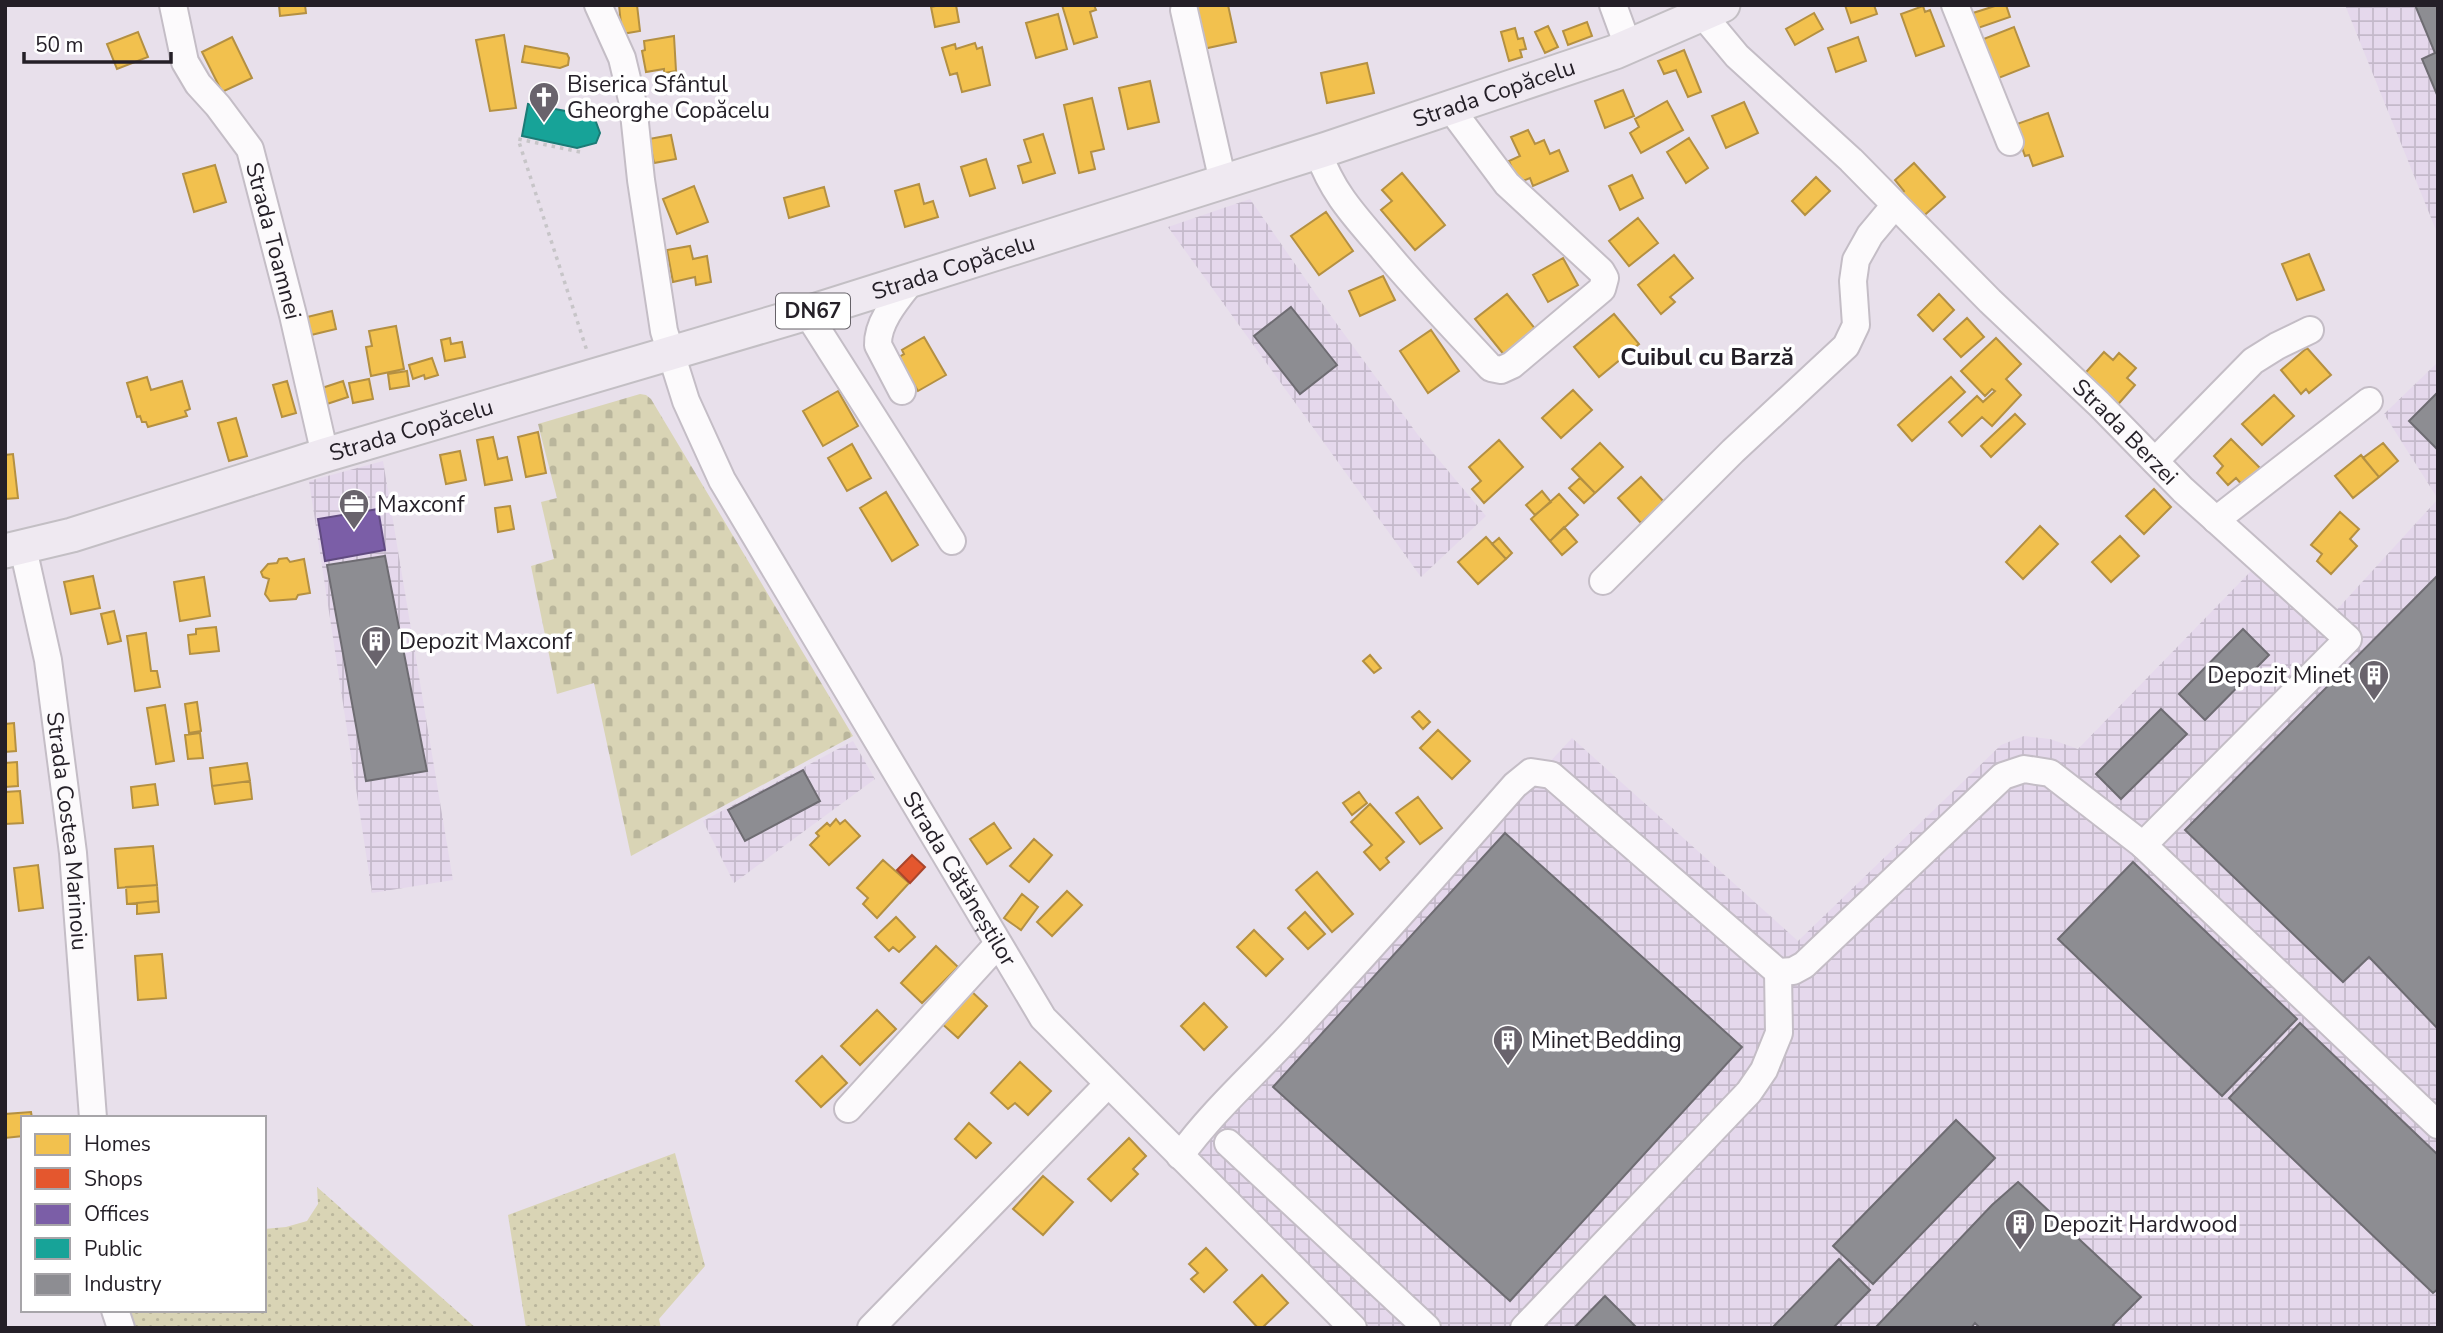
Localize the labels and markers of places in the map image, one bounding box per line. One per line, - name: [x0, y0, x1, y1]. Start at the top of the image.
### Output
- place label: Biserica Sfântul Gheorghe Copăcelu: [567, 69, 770, 126]
- church icon: Biserica Sfântul Gheorghe Copăcelu: [527, 80, 561, 124]
- office icon: Maxconf: [337, 487, 371, 531]
- place label: Maxconf: [377, 489, 465, 520]
- building icon: Depozit Maxconf: [359, 624, 393, 668]
- place label: Depozit Maxconf: [399, 626, 572, 657]
- building icon: Depozit Minet: [2357, 658, 2391, 702]
- place label: Depozit Minet: [2207, 660, 2352, 691]
- building icon: Minet Bedding: [1491, 1023, 1525, 1067]
- place label: Minet Bedding: [1531, 1025, 1682, 1056]
- building icon: Depozit Hardwood: [2003, 1207, 2037, 1251]
- place label: Depozit Hardwood: [2043, 1209, 2238, 1240]

